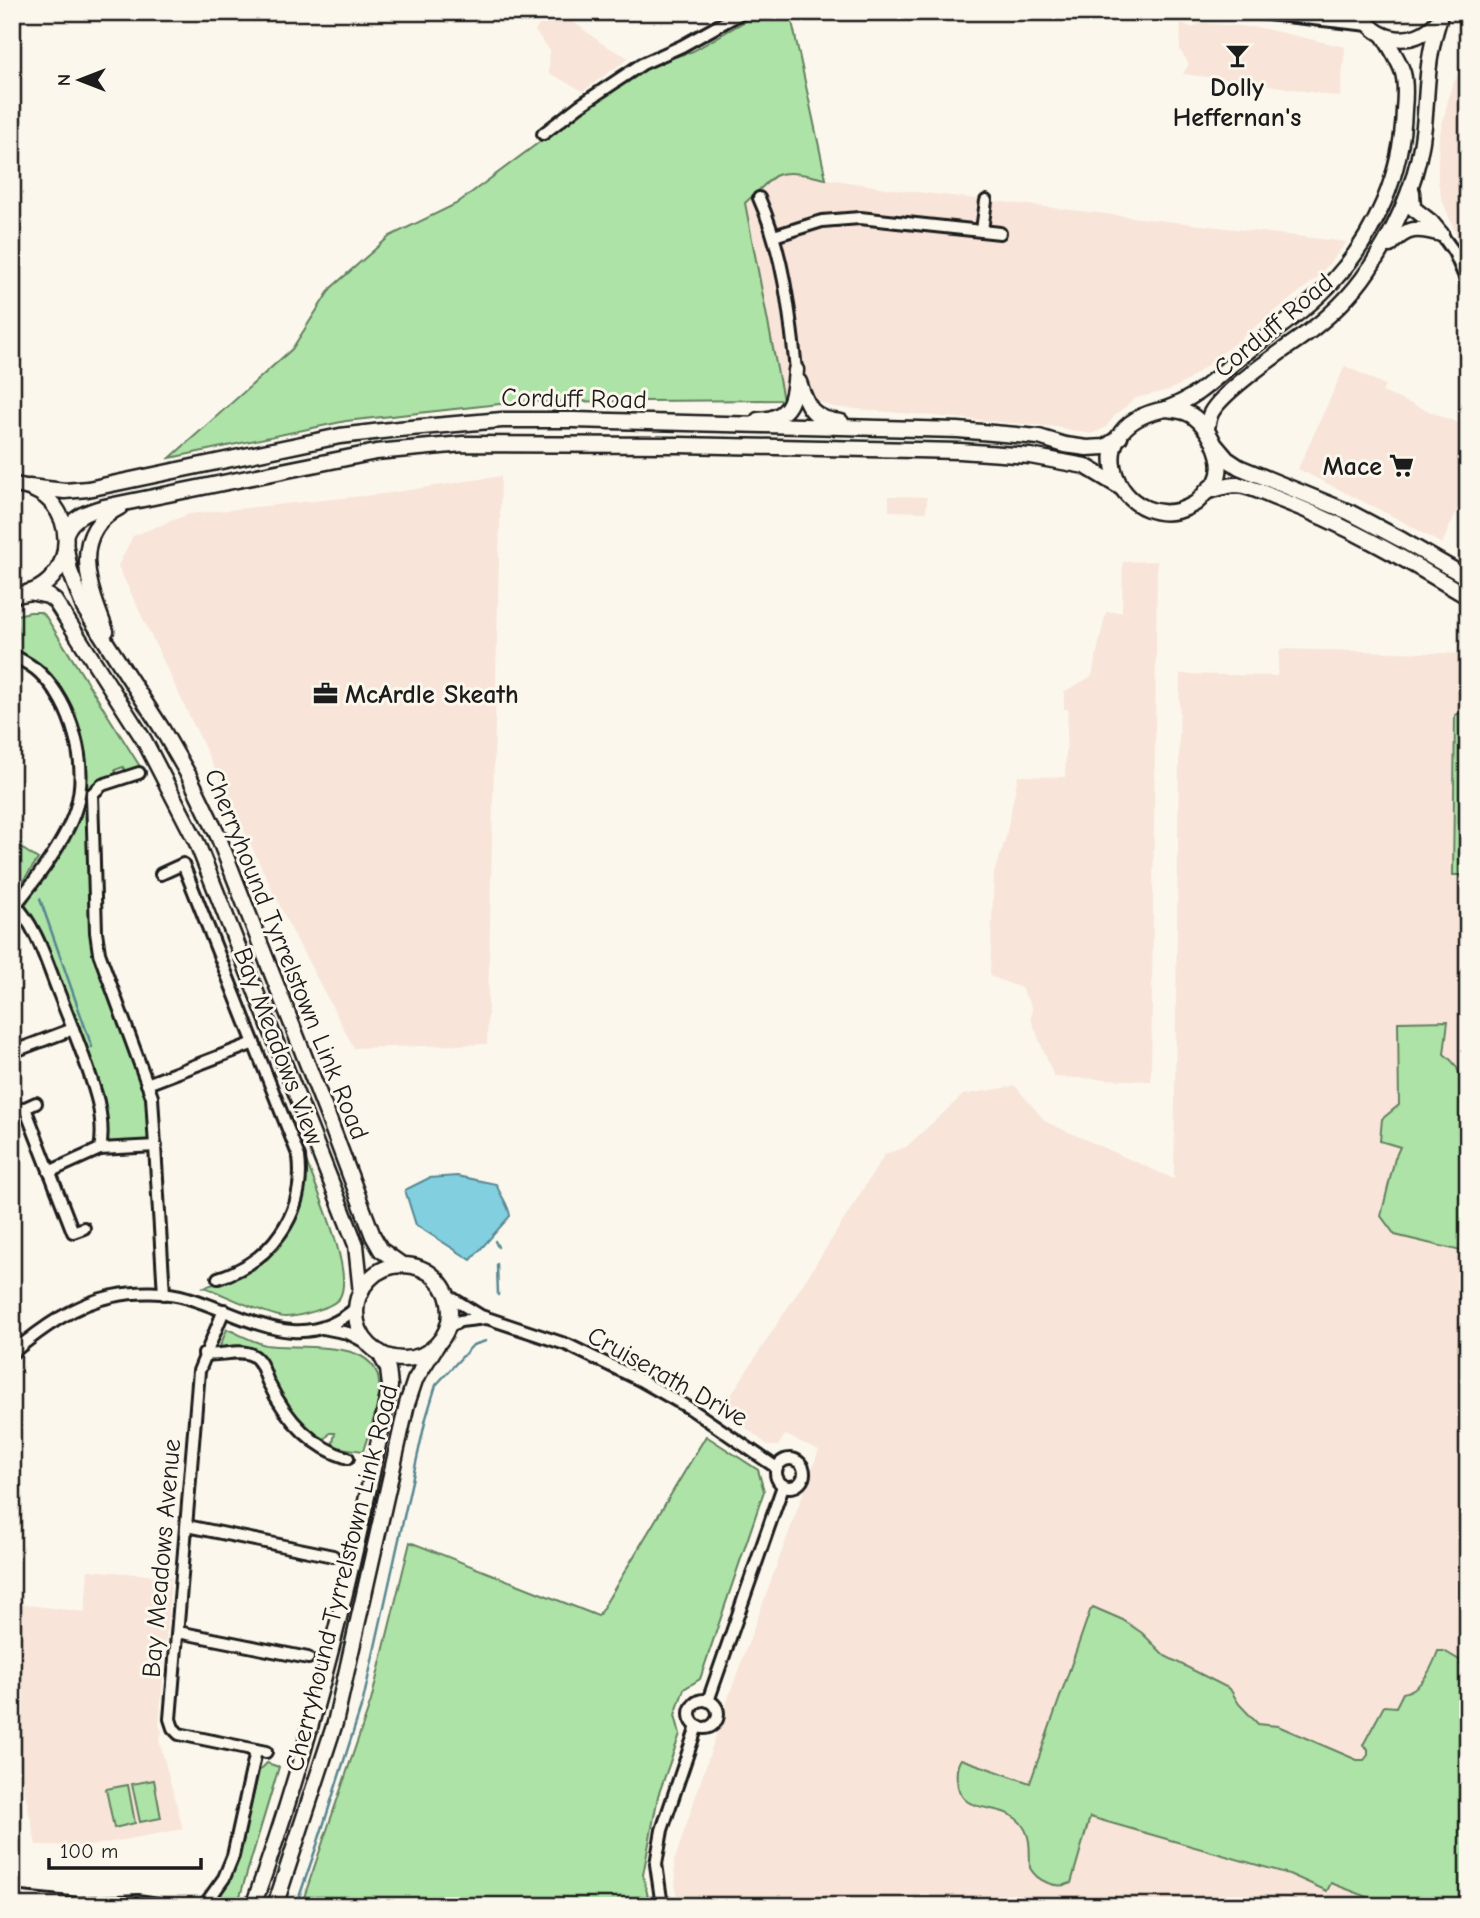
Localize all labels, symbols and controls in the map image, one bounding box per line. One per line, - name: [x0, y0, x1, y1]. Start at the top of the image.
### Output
- bar icon: Dolly Heffernan's: [1223, 41, 1251, 69]
- north arrow: [46, 46, 116, 116]
- place label: Dolly Heffernan's: [1173, 73, 1301, 133]
- text: N: [53, 74, 75, 86]
- street label: Corduff Road: [1208, 267, 1339, 384]
- street label: Corduff Road: [501, 383, 647, 415]
- place label: Mace: [1323, 452, 1382, 482]
- supermarket icon: Mace: [1388, 452, 1416, 480]
- office icon: McArdle Skeath: [311, 680, 339, 708]
- place label: McArdle Skeath: [345, 680, 519, 710]
- street label: Cherryhound Tyrrelstown Link Road: [198, 765, 374, 1144]
- street label: Bay Meadows View: [227, 943, 330, 1150]
- street label: Cruiserath Drive: [582, 1320, 753, 1433]
- street label: Cherryhound Tyrrelstown Link Road: [279, 1382, 405, 1775]
- street label: Bay Meadows Avenue: [137, 1437, 187, 1679]
- scale bar: [49, 1827, 201, 1871]
- text: 100 m: [60, 1839, 118, 1863]

